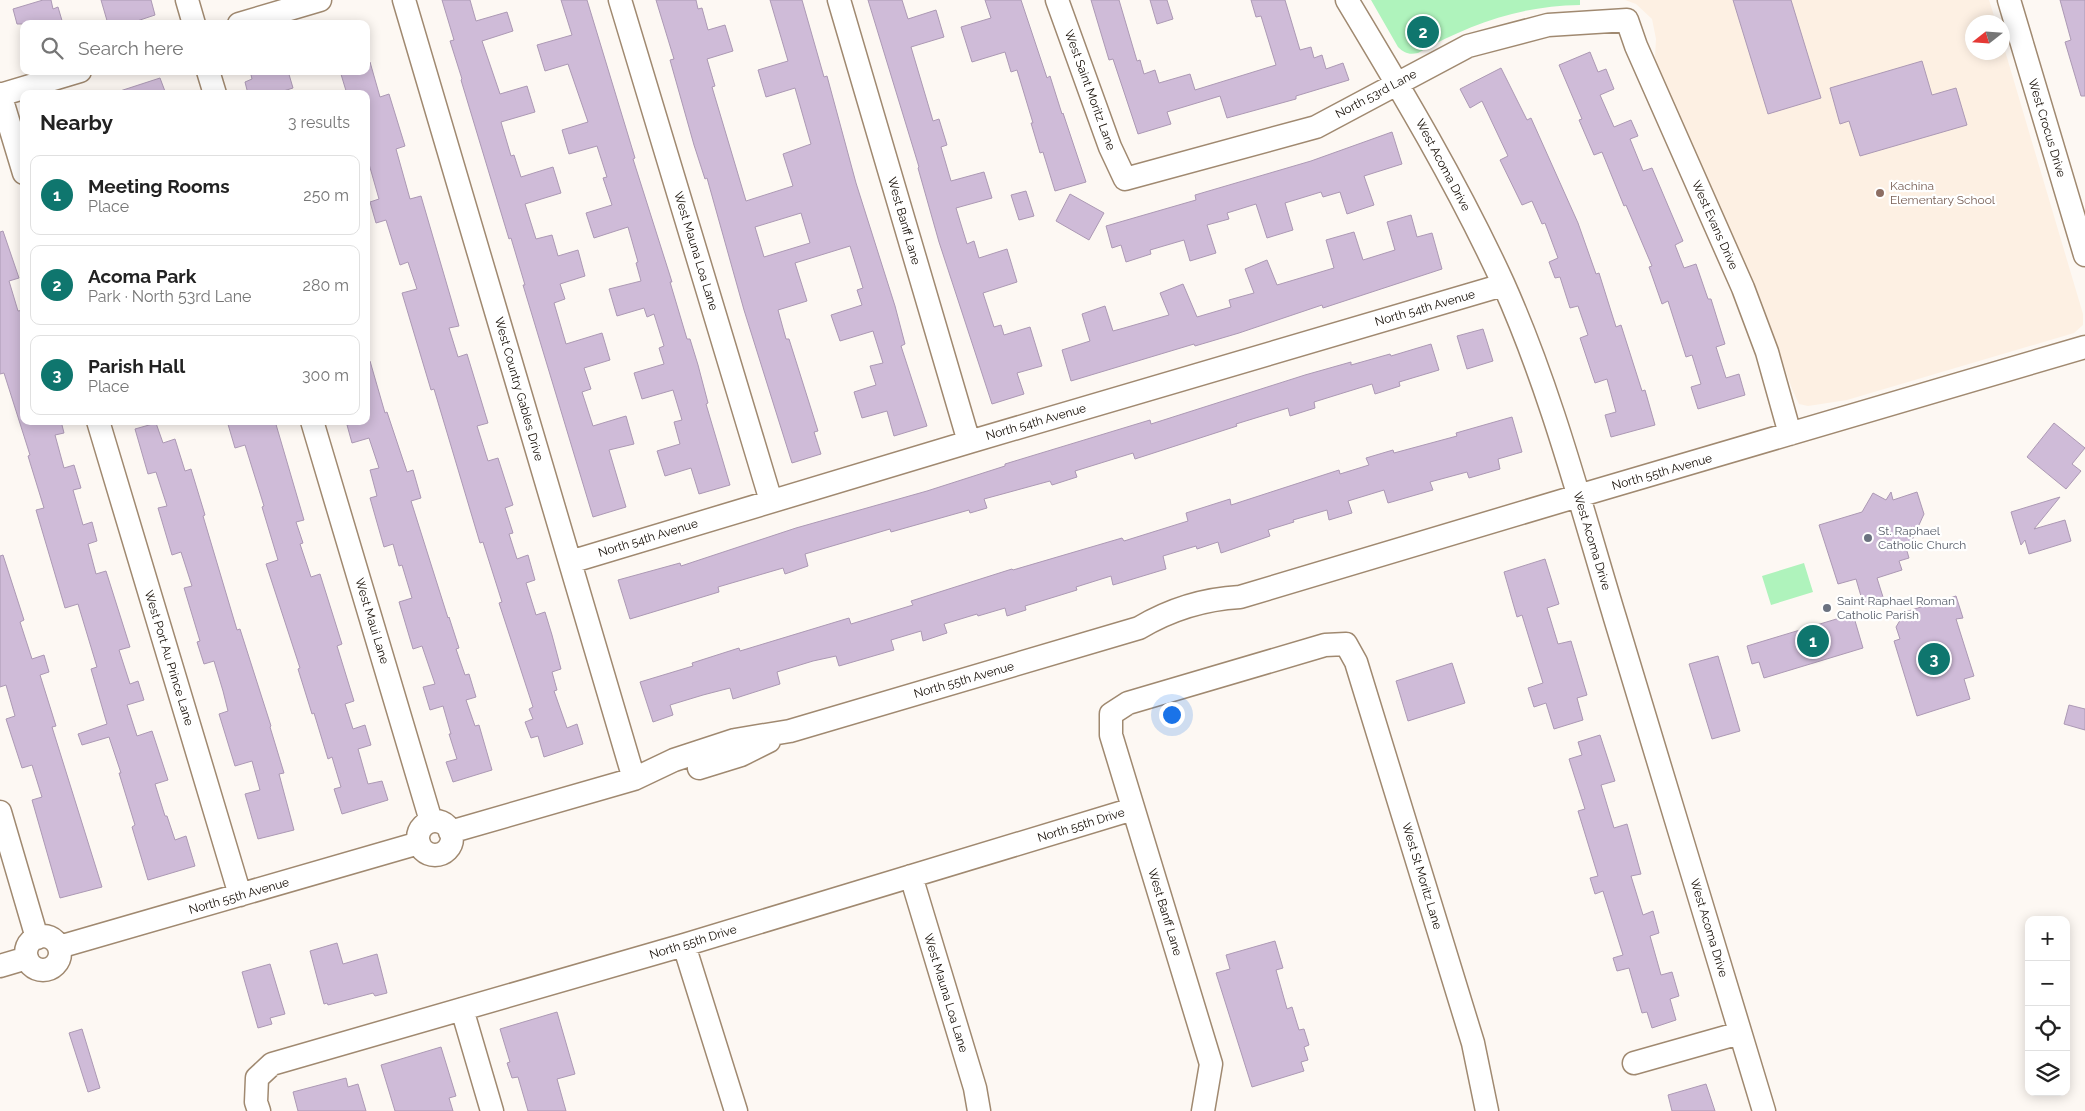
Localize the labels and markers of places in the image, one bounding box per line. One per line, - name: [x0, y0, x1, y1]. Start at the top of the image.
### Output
- pin: 2: [1407, 13, 1439, 51]
- place label: Kachina Elementary School: [1890, 179, 1996, 207]
- marker: Kachina Elementary School: [1874, 187, 1886, 199]
- place label: St. Raphael Catholic Church: [1878, 524, 1966, 552]
- marker: St. Raphael Catholic Church: [1862, 532, 1874, 544]
- place label: Saint Raphael Roman Catholic Parish: [1837, 594, 1955, 622]
- marker: Saint Raphael Roman Catholic Parish: [1821, 602, 1833, 614]
- pin: 1: [1797, 622, 1829, 660]
- pin: 3: [1918, 640, 1950, 678]

